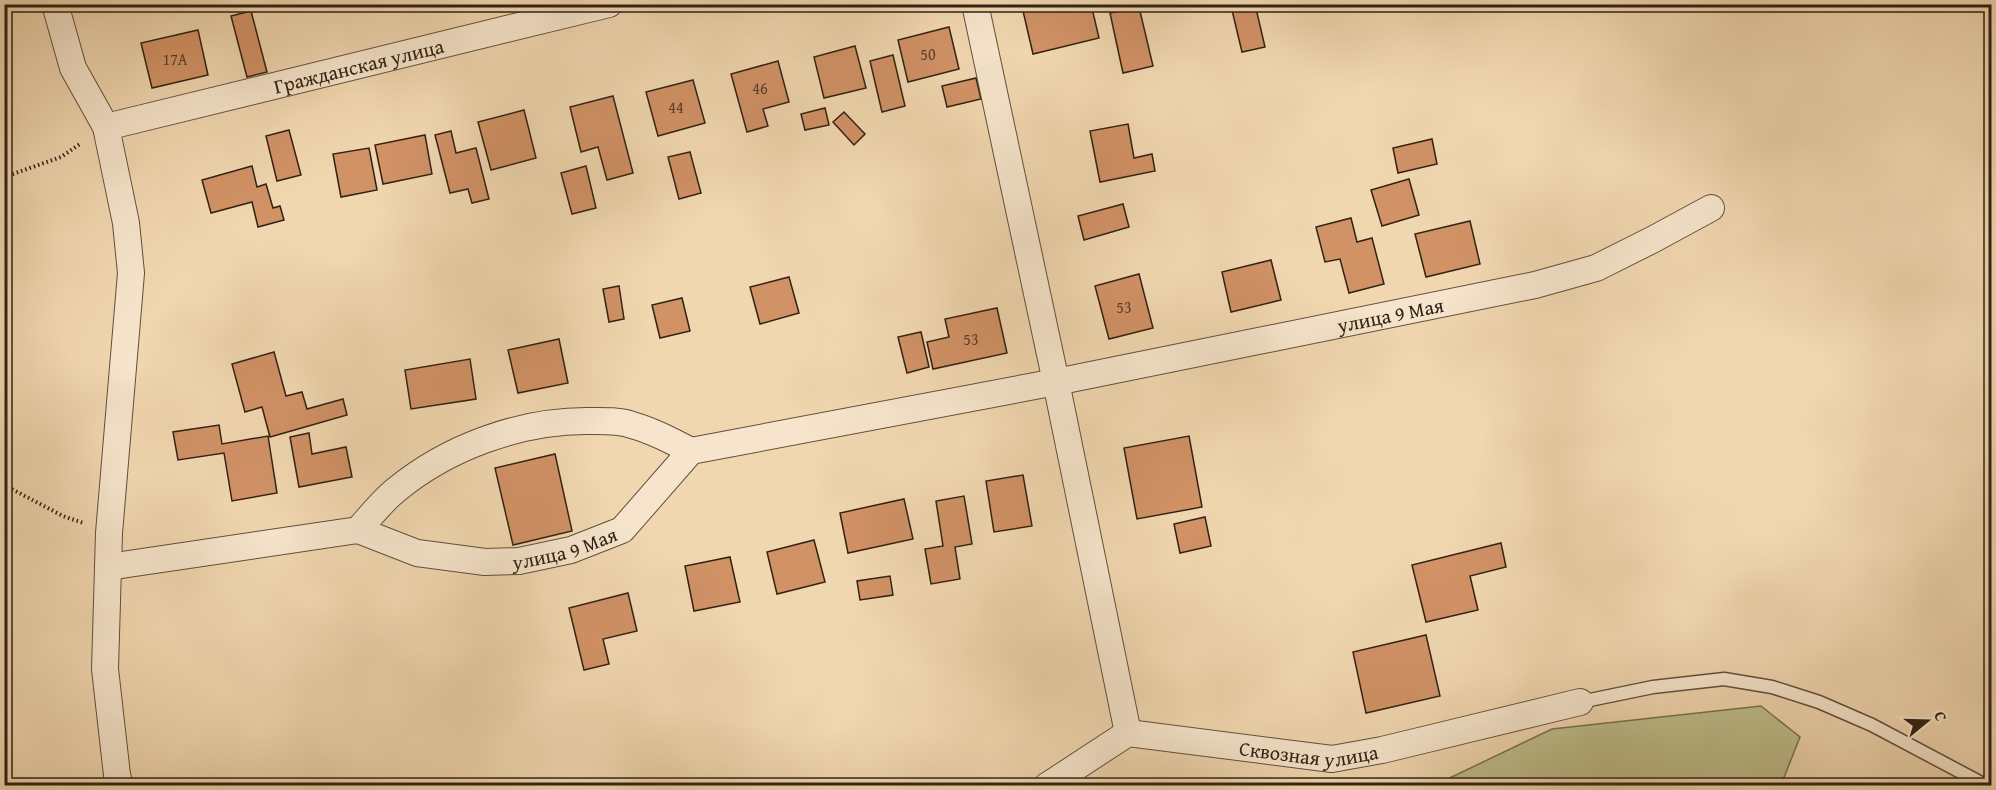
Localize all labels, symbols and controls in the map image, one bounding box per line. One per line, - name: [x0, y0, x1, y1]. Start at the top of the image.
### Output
- street label: Гражданская улица: [271, 30, 447, 100]
- house number: 50: [920, 42, 936, 66]
- house number: 17А: [162, 47, 188, 71]
- house number: 46: [752, 76, 768, 100]
- house number: 44: [668, 95, 684, 119]
- street label: улица 9 Мая: [1334, 289, 1446, 339]
- house number: 53: [1116, 295, 1132, 319]
- house number: 53: [963, 327, 979, 351]
- street label: улица 9 Мая: [511, 519, 621, 576]
- north arrow: [1897, 691, 1957, 751]
- text: С: [1928, 708, 1954, 724]
- street label: Сквозная улица: [1238, 733, 1381, 774]

